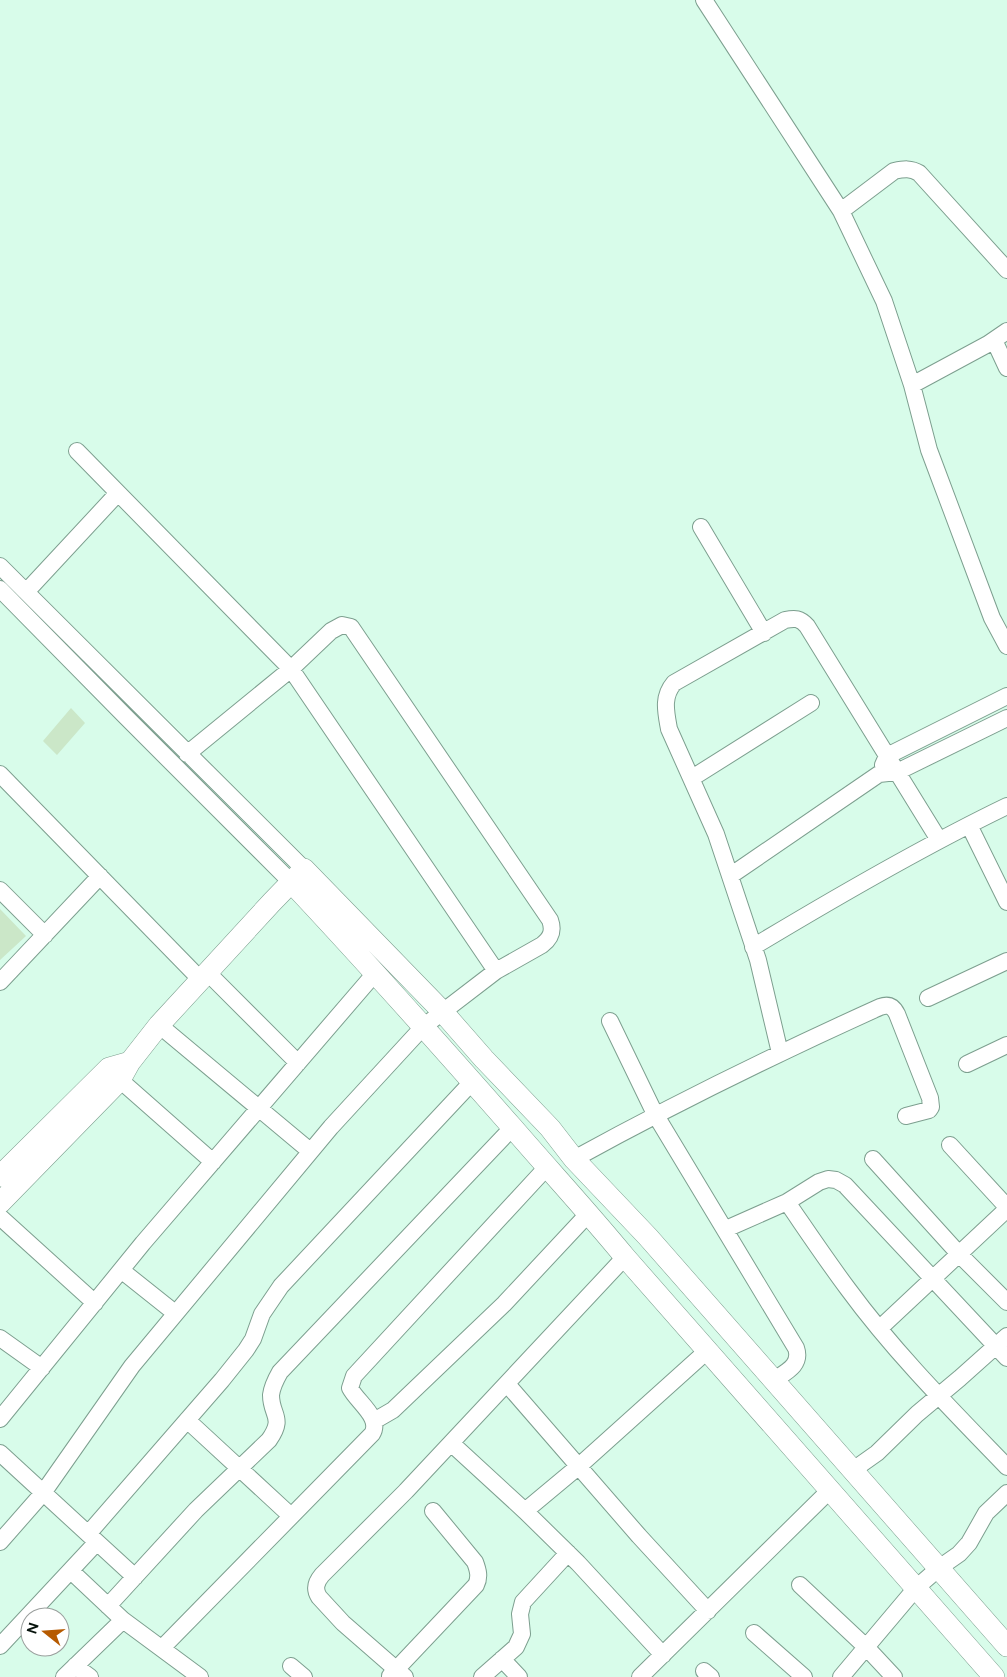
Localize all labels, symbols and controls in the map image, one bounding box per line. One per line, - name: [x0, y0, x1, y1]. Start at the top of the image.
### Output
- north arrow: [20, 1607, 70, 1657]
- text: N: [23, 1621, 43, 1636]

